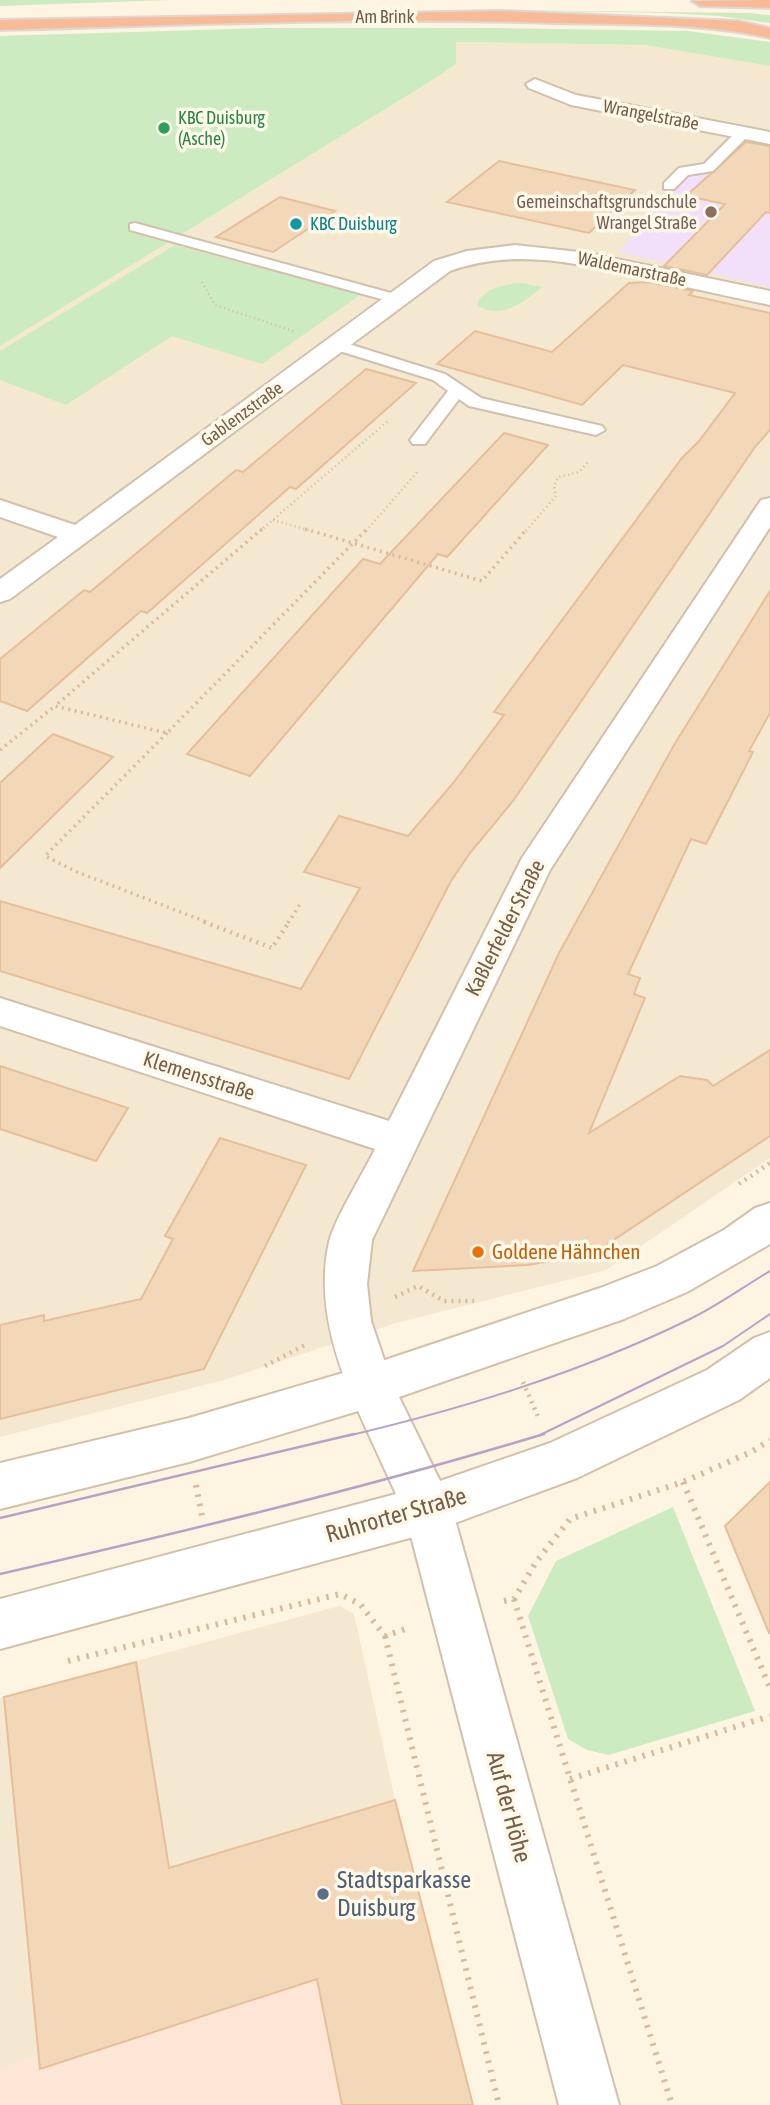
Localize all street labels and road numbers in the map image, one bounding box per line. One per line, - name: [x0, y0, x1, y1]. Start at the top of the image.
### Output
- street label: Am Brink: [356, 6, 415, 27]
- street label: Wrangelstraße: [602, 95, 701, 134]
- street label: Waldemarstraße: [576, 247, 688, 290]
- street label: Gablenzstraße: [197, 377, 287, 450]
- street label: Kaßlerfelder Straße: [459, 856, 549, 1000]
- street label: Klemensstraße: [141, 1046, 258, 1104]
- street label: Ruhrorter Straße: [322, 1482, 469, 1548]
- street label: Auf der Höhe: [482, 1748, 537, 1865]

